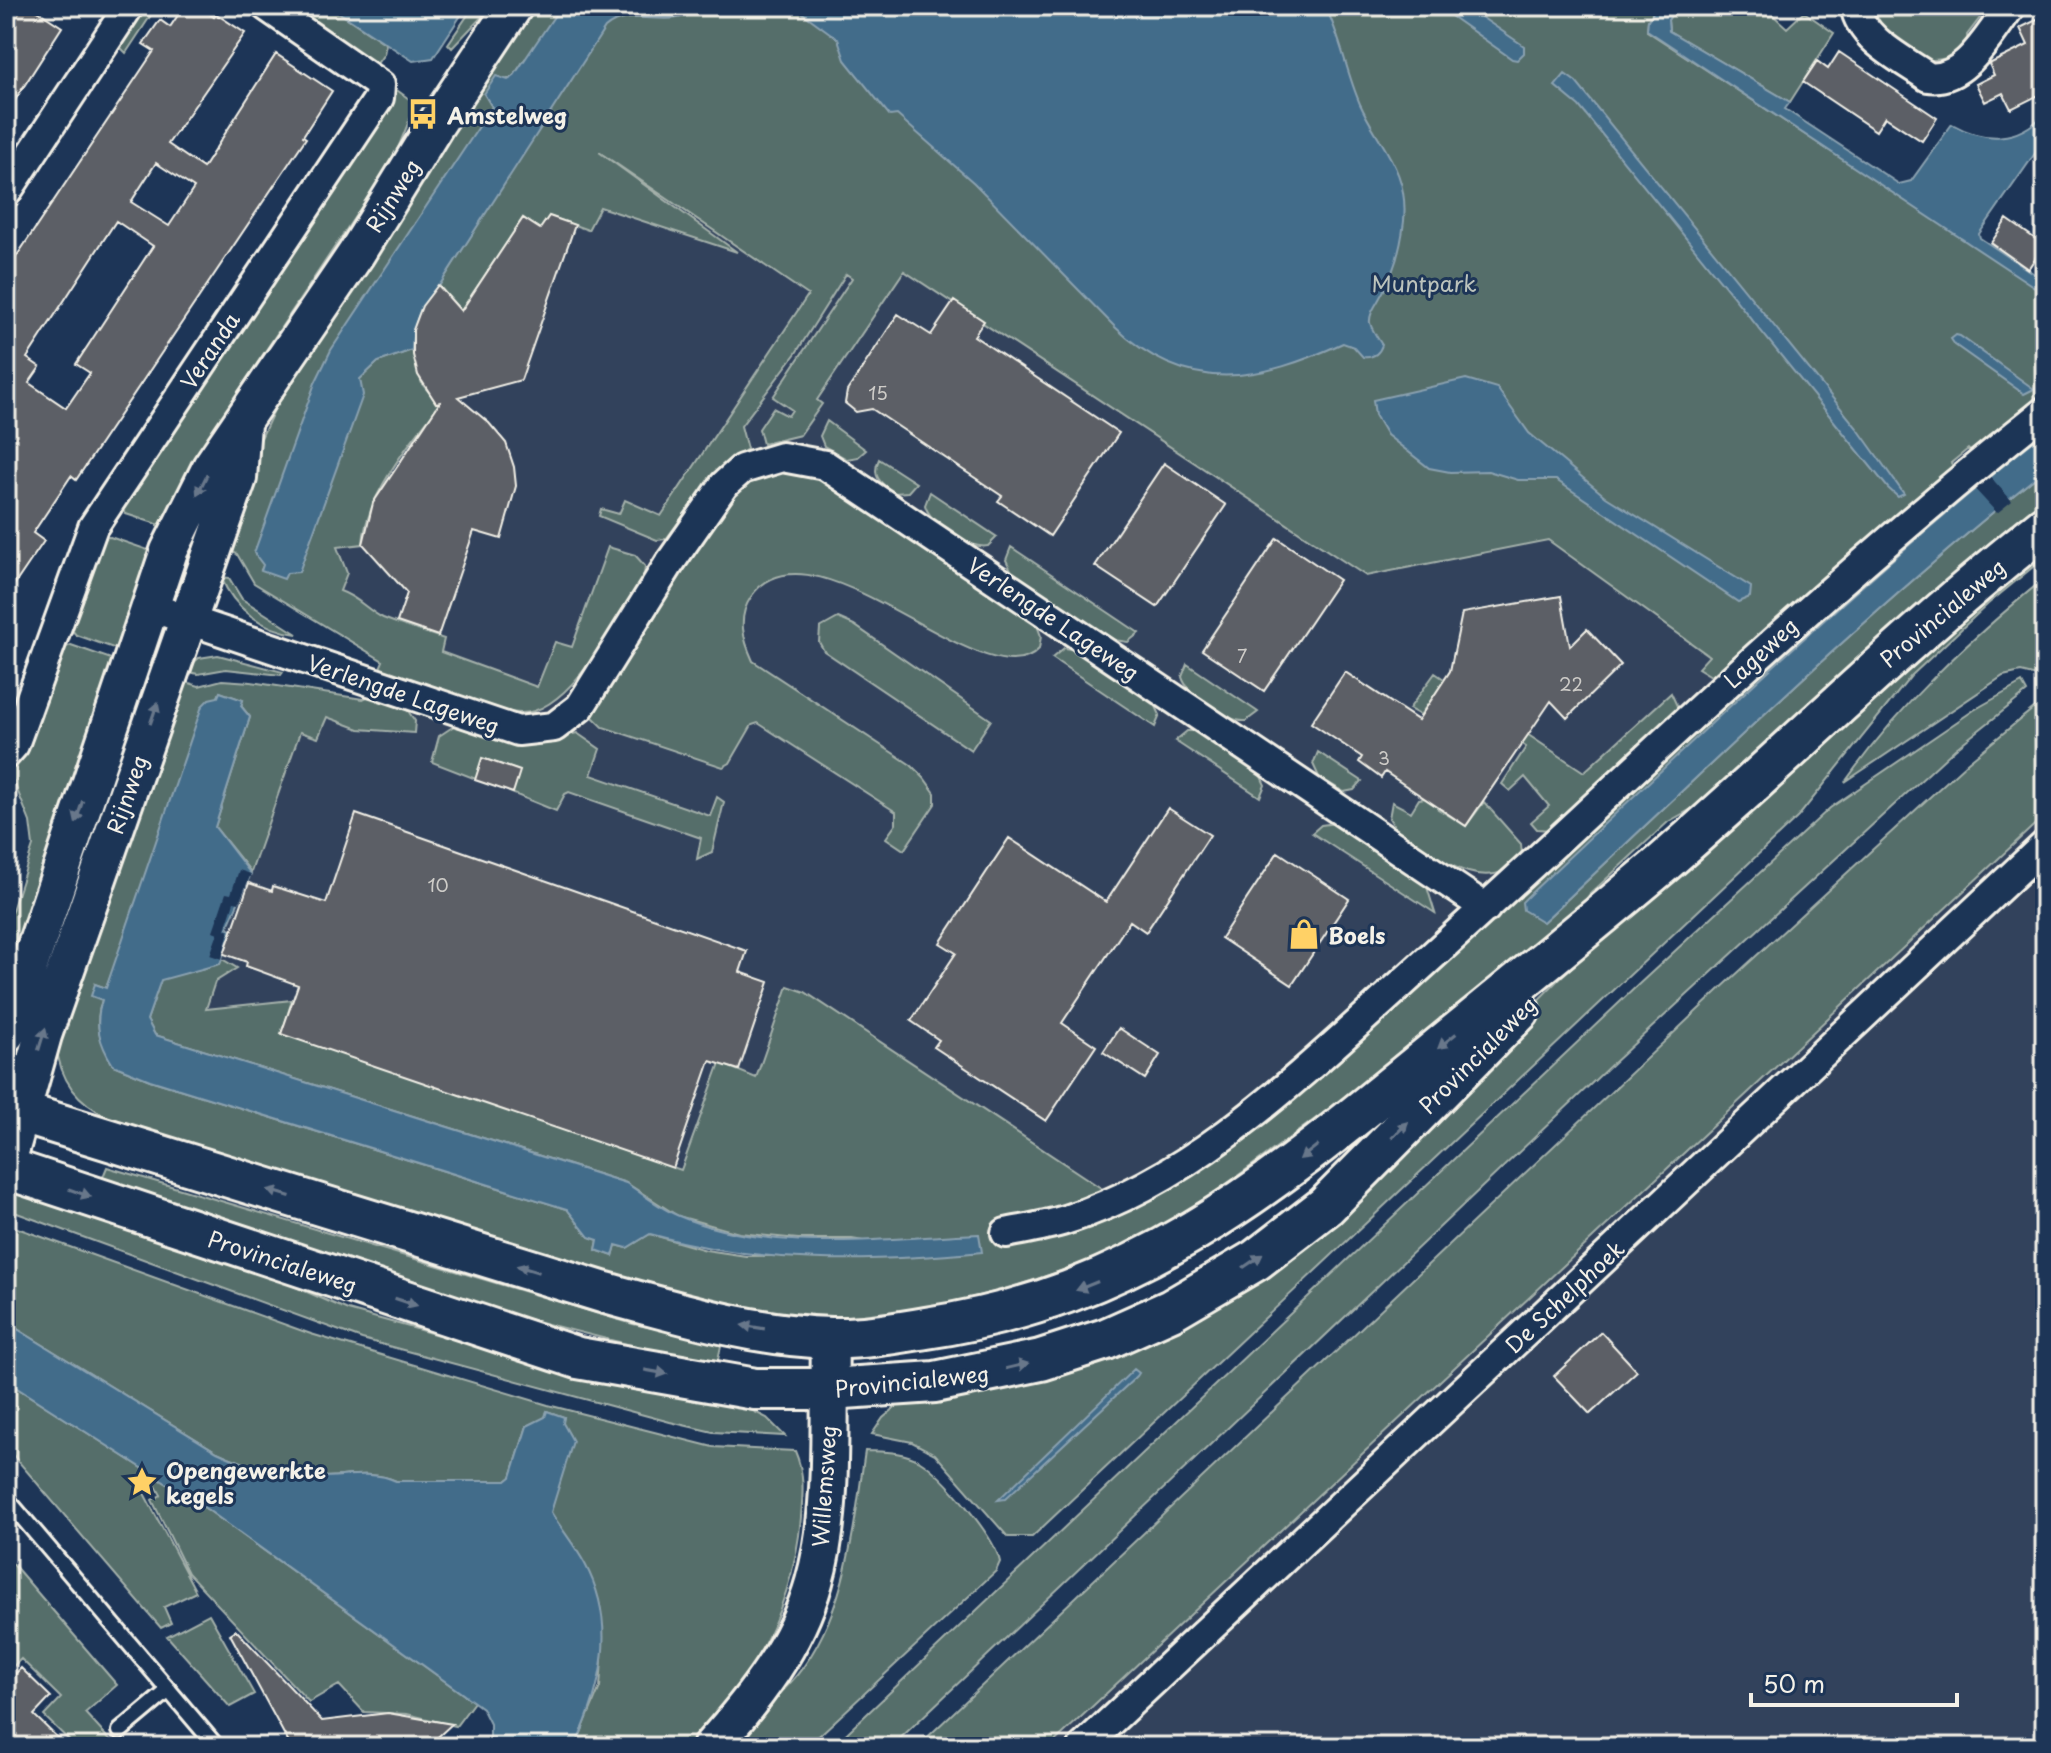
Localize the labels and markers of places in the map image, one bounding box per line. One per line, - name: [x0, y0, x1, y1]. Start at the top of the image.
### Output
- bus stop icon: Amstelweg: [406, 97, 440, 131]
- place label: Amstelweg: [446, 98, 567, 131]
- shop icon: Boels: [1287, 917, 1321, 951]
- place label: Boels: [1328, 918, 1386, 951]
- place label: Opengewerkte kegels: [166, 1453, 326, 1511]
- place icon: Opengewerkte kegels: [125, 1465, 159, 1499]

